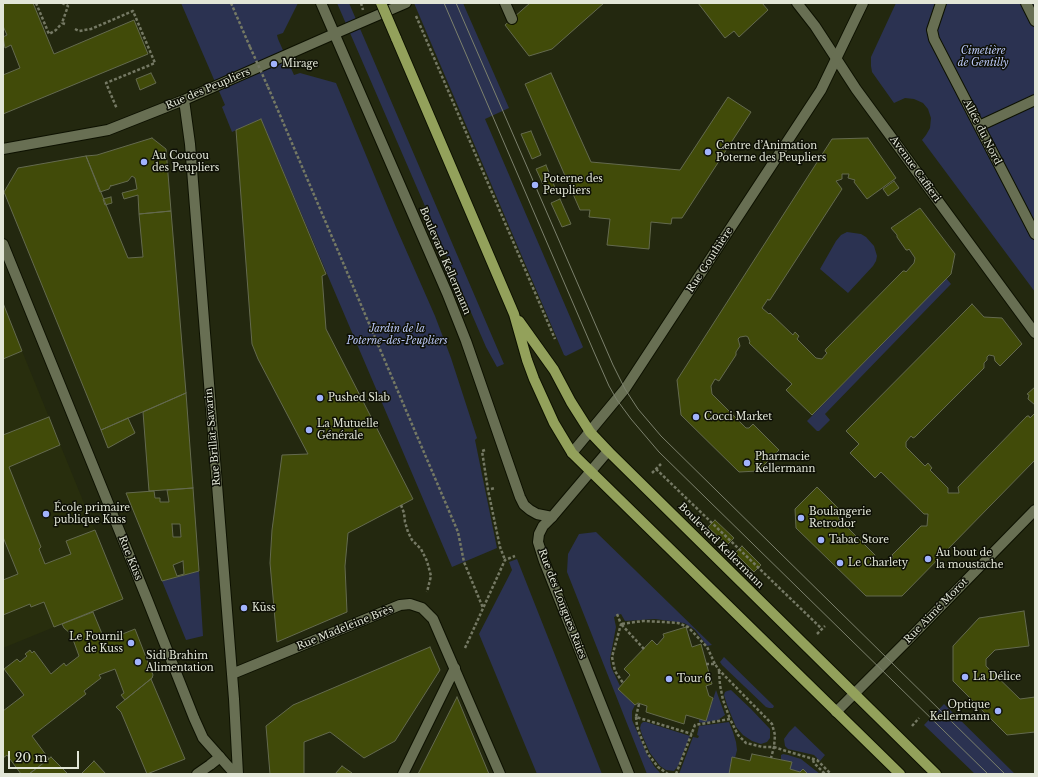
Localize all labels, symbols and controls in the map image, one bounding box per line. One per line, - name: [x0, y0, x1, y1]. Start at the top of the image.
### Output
- park label: Cimetière de Gentilly: [958, 45, 1008, 68]
- place label: Mirage: [282, 58, 318, 70]
- marker: Mirage: [269, 59, 279, 69]
- street label: Rue des Peupliers: [164, 66, 252, 112]
- street label: Allée du Nord: [960, 97, 1004, 167]
- street label: Avenue Caffieri: [887, 134, 943, 204]
- place label: Centre d’Animation Poterne des Peupliers: [716, 140, 826, 164]
- marker: Centre d’Animation Poterne des Peupliers: [703, 147, 713, 157]
- place label: Au Coucou des Peupliers: [152, 150, 219, 174]
- marker: Au Coucou des Peupliers: [139, 157, 149, 167]
- place label: Poterne des Peupliers: [543, 173, 603, 196]
- marker: Poterne des Peupliers: [530, 180, 540, 190]
- street label: Boulevard Kellermann: [417, 205, 473, 317]
- street label: Rue Gouthière: [684, 225, 736, 295]
- park label: Jardin de la Poterne-des-Peupliers: [347, 323, 447, 346]
- street label: Rue Brillat-Savarin: [203, 388, 223, 486]
- place label: Pushed Slab: [328, 392, 390, 404]
- marker: Pushed Slab: [315, 393, 325, 403]
- place label: Cocci Market: [704, 411, 772, 423]
- marker: Cocci Market: [691, 412, 701, 422]
- place label: La Mutuelle Générale: [317, 418, 379, 442]
- marker: La Mutuelle Générale: [304, 425, 314, 435]
- place label: Pharmacie Kellermann: [755, 451, 815, 474]
- marker: Pharmacie Kellermann: [742, 458, 752, 468]
- street label: Boulevard Kellermann: [676, 501, 766, 591]
- place label: École primaire publique Kuss: [54, 502, 130, 526]
- place label: Boulangerie Retrodor: [809, 506, 871, 530]
- marker: École primaire publique Kuss: [41, 509, 51, 519]
- marker: Boulangerie Retrodor: [796, 513, 806, 523]
- street label: Rue Küss: [116, 534, 144, 582]
- place label: Tabac Store: [829, 534, 889, 546]
- marker: Tabac Store: [816, 535, 826, 545]
- street label: Rue des Longues Raies: [535, 547, 589, 661]
- place label: Au bout de la moustache: [936, 547, 1003, 570]
- marker: Au bout de la moustache: [923, 554, 933, 564]
- place label: Le Charlety: [848, 557, 908, 569]
- marker: Le Charlety: [835, 558, 845, 568]
- street label: Rue Aimé Morot: [902, 576, 970, 646]
- place label: Küss: [252, 602, 275, 614]
- marker: Küss: [239, 603, 249, 613]
- street label: Rue Madeleine Brès: [295, 603, 395, 653]
- place label: Le Fournil de Kuss: [69, 631, 123, 654]
- marker: Le Fournil de Kuss: [126, 638, 136, 648]
- place label: Sidi Brahim Alimentation: [146, 650, 214, 674]
- marker: Sidi Brahim Alimentation: [133, 657, 143, 667]
- place label: La Délice: [973, 671, 1021, 683]
- marker: La Délice: [960, 672, 970, 682]
- place label: Tour 6: [677, 673, 711, 685]
- marker: Tour 6: [664, 674, 674, 684]
- place label: Optique Kellermann: [930, 699, 990, 722]
- marker: Optique Kellermann: [993, 706, 1003, 716]
- scale bar: [10, 743, 81, 769]
- text: 20 m: [15, 750, 47, 765]

